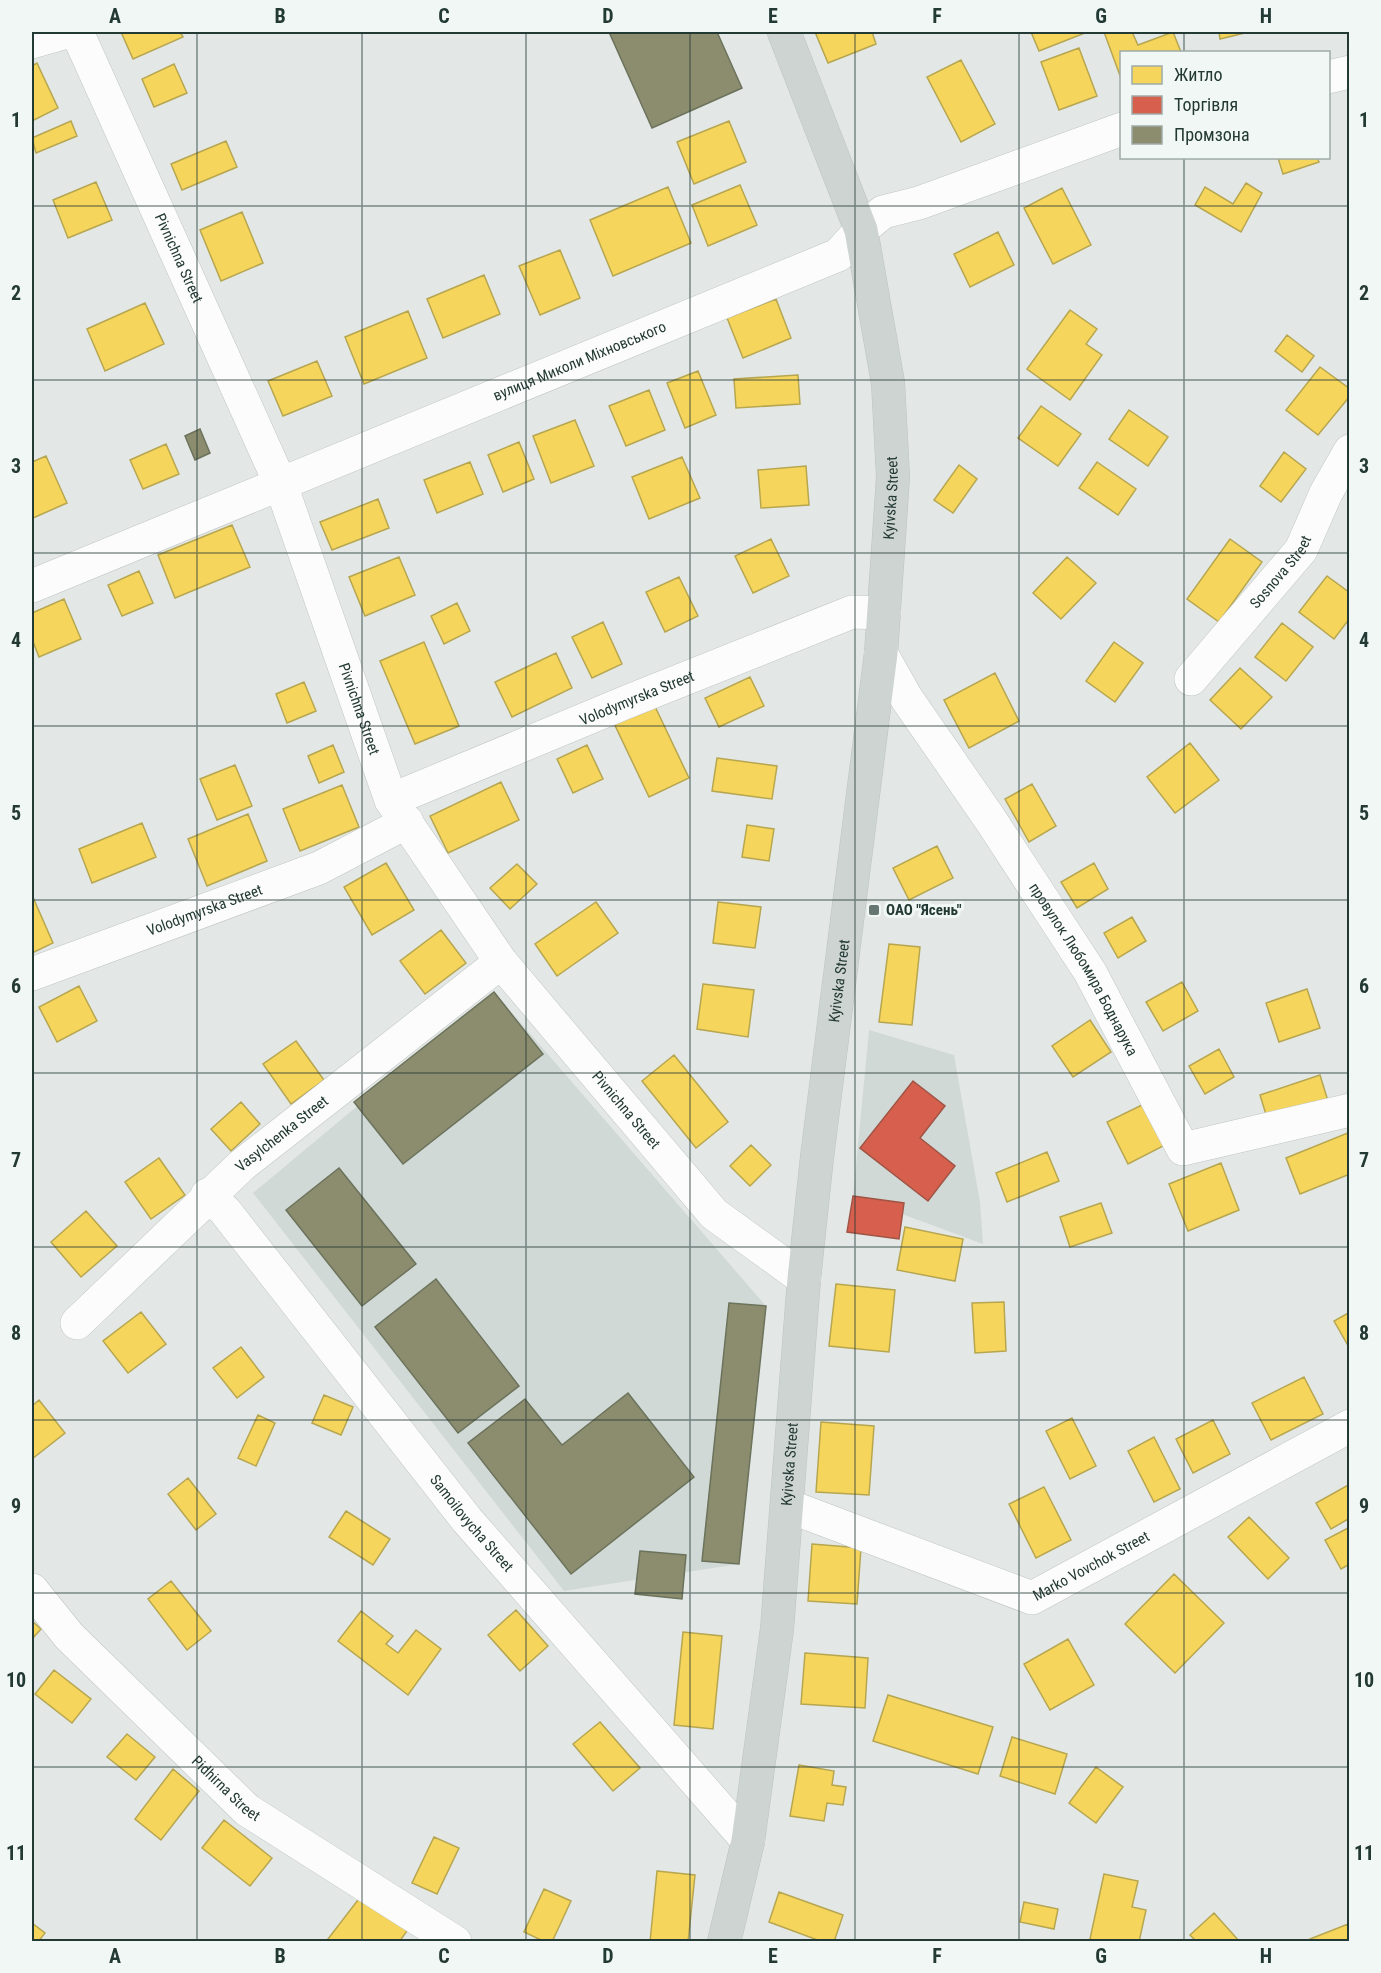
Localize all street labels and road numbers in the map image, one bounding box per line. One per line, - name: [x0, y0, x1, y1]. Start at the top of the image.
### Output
- street label: Pivnichna Street: [151, 211, 207, 306]
- street label: вулиця Миколи Міхновського: [490, 318, 669, 405]
- street label: Kyivska Street: [880, 456, 902, 540]
- street label: Sosnova Street: [1246, 533, 1315, 612]
- street label: Pivnichna Street: [335, 661, 384, 757]
- street label: Volodymyrska Street: [577, 667, 697, 730]
- street label: провулок Любомира Боднарука: [1025, 880, 1141, 1059]
- street label: Volodymyrska Street: [144, 881, 265, 940]
- street label: Kyivska Street: [825, 938, 854, 1023]
- street label: Pivnichna Street: [588, 1067, 664, 1152]
- street label: Vasylchenka Street: [232, 1092, 332, 1176]
- street label: Kyivska Street: [778, 1422, 802, 1507]
- street label: Samoilovycha Street: [426, 1471, 517, 1575]
- street label: Marko Vovchok Street: [1030, 1527, 1153, 1605]
- street label: Pidhirna Street: [188, 1752, 264, 1825]

